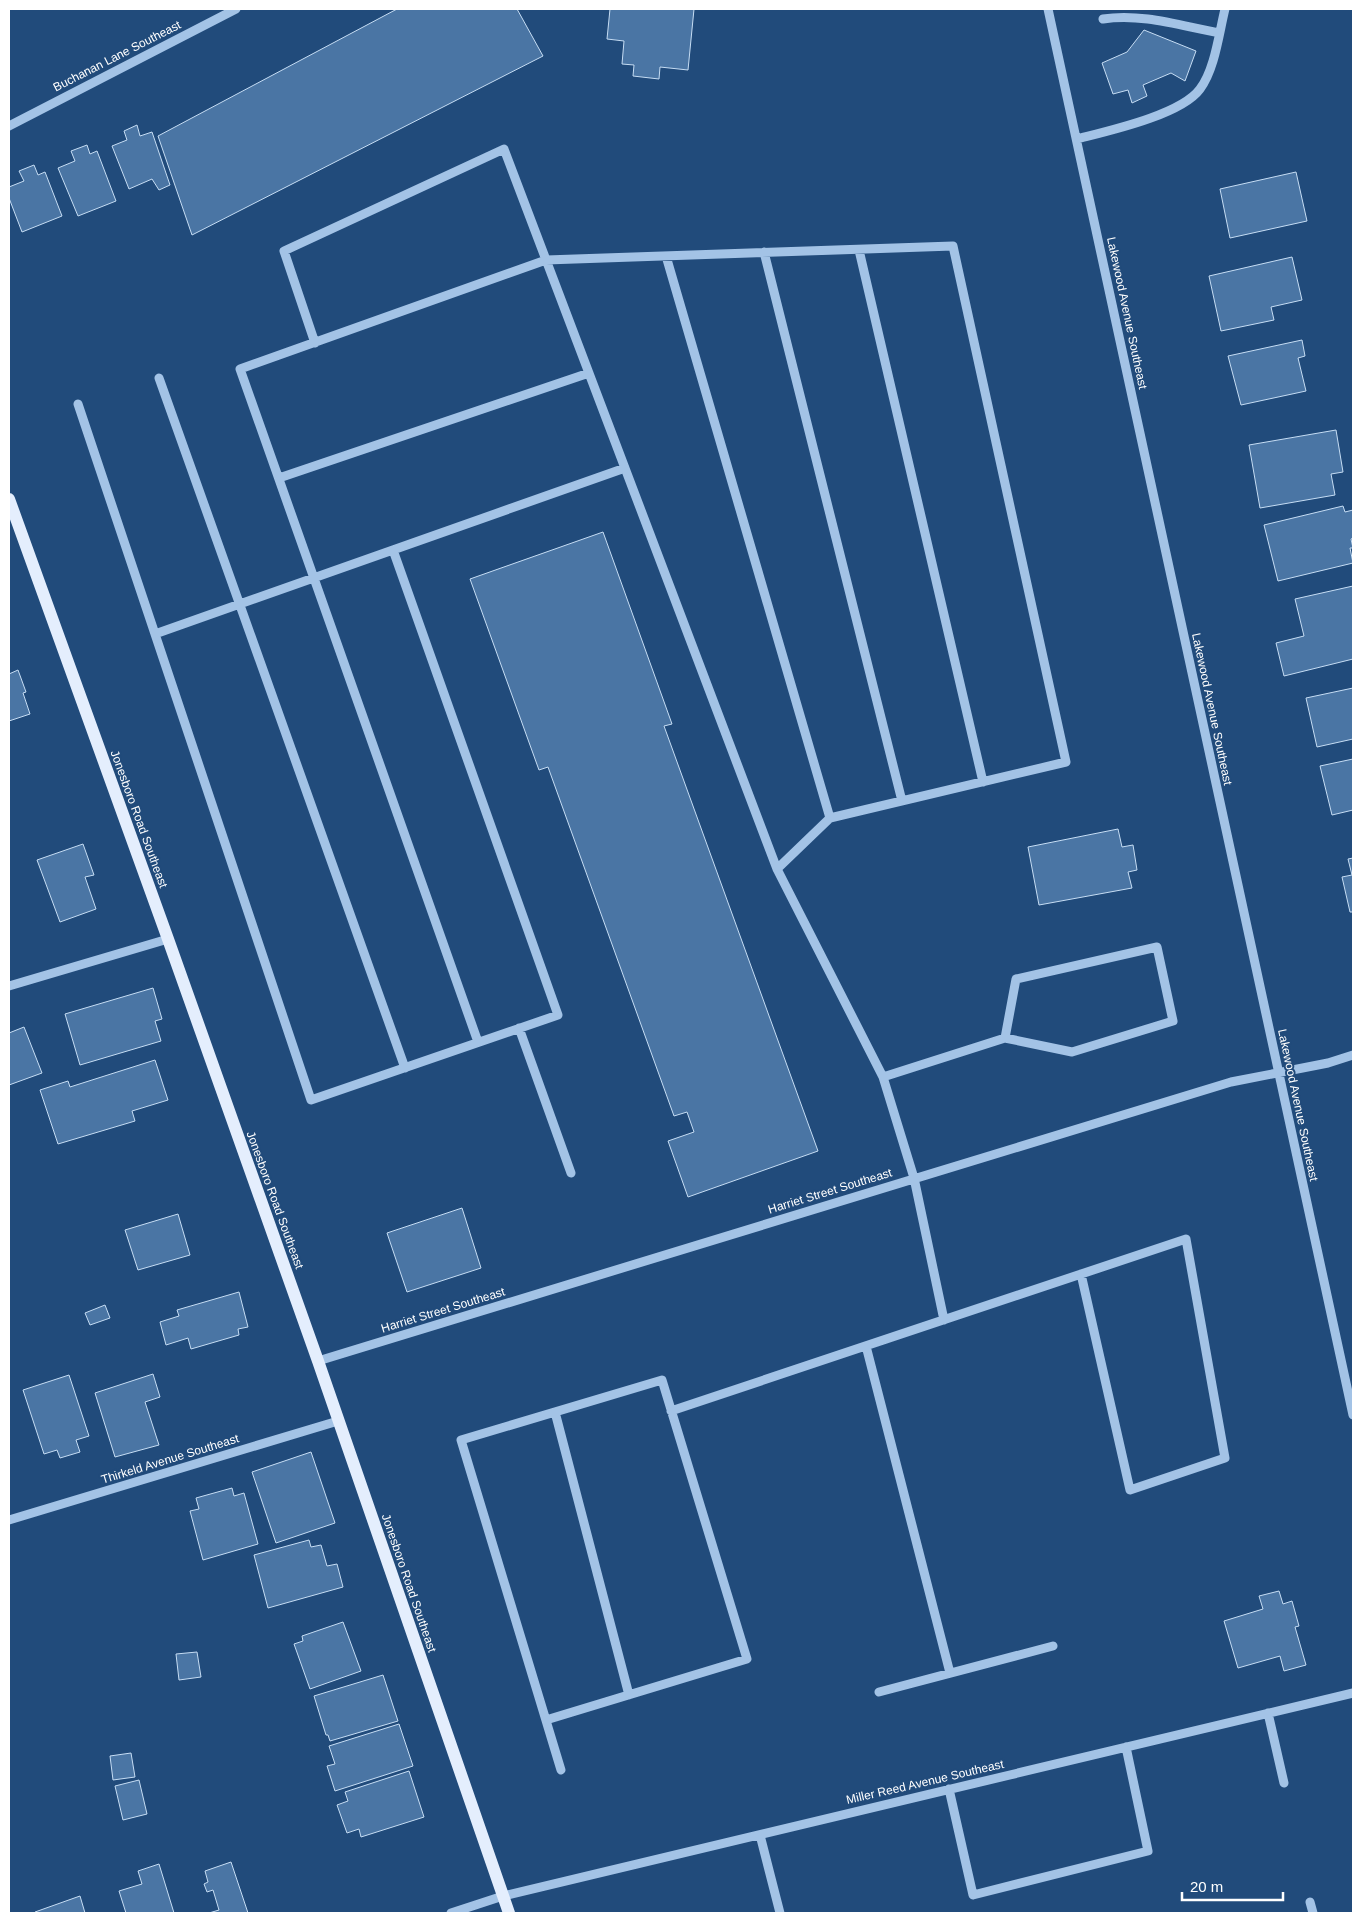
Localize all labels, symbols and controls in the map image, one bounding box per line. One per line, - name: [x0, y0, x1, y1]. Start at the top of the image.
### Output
- street label: Buchanan Lane Southeast: [51, 17, 184, 94]
- street label: Lakewood Avenue Southeast: [1104, 236, 1150, 391]
- street label: Lakewood Avenue Southeast: [1189, 632, 1235, 787]
- street label: Jonesboro Road Southeast: [108, 748, 171, 890]
- street label: Lakewood Avenue Southeast: [1275, 1028, 1321, 1183]
- street label: Jonesboro Road Southeast: [244, 1129, 307, 1271]
- street label: Harriet Street Southeast: [766, 1165, 894, 1217]
- street label: Harriet Street Southeast: [379, 1284, 507, 1336]
- street label: Thirkeld Avenue Southeast: [99, 1431, 241, 1487]
- street label: Jonesboro Road Southeast: [379, 1512, 440, 1655]
- street label: Miller Reed Avenue Southeast: [845, 1757, 1006, 1807]
- scale bar: [1182, 1870, 1283, 1902]
- text: 20 m: [1190, 1878, 1223, 1895]

